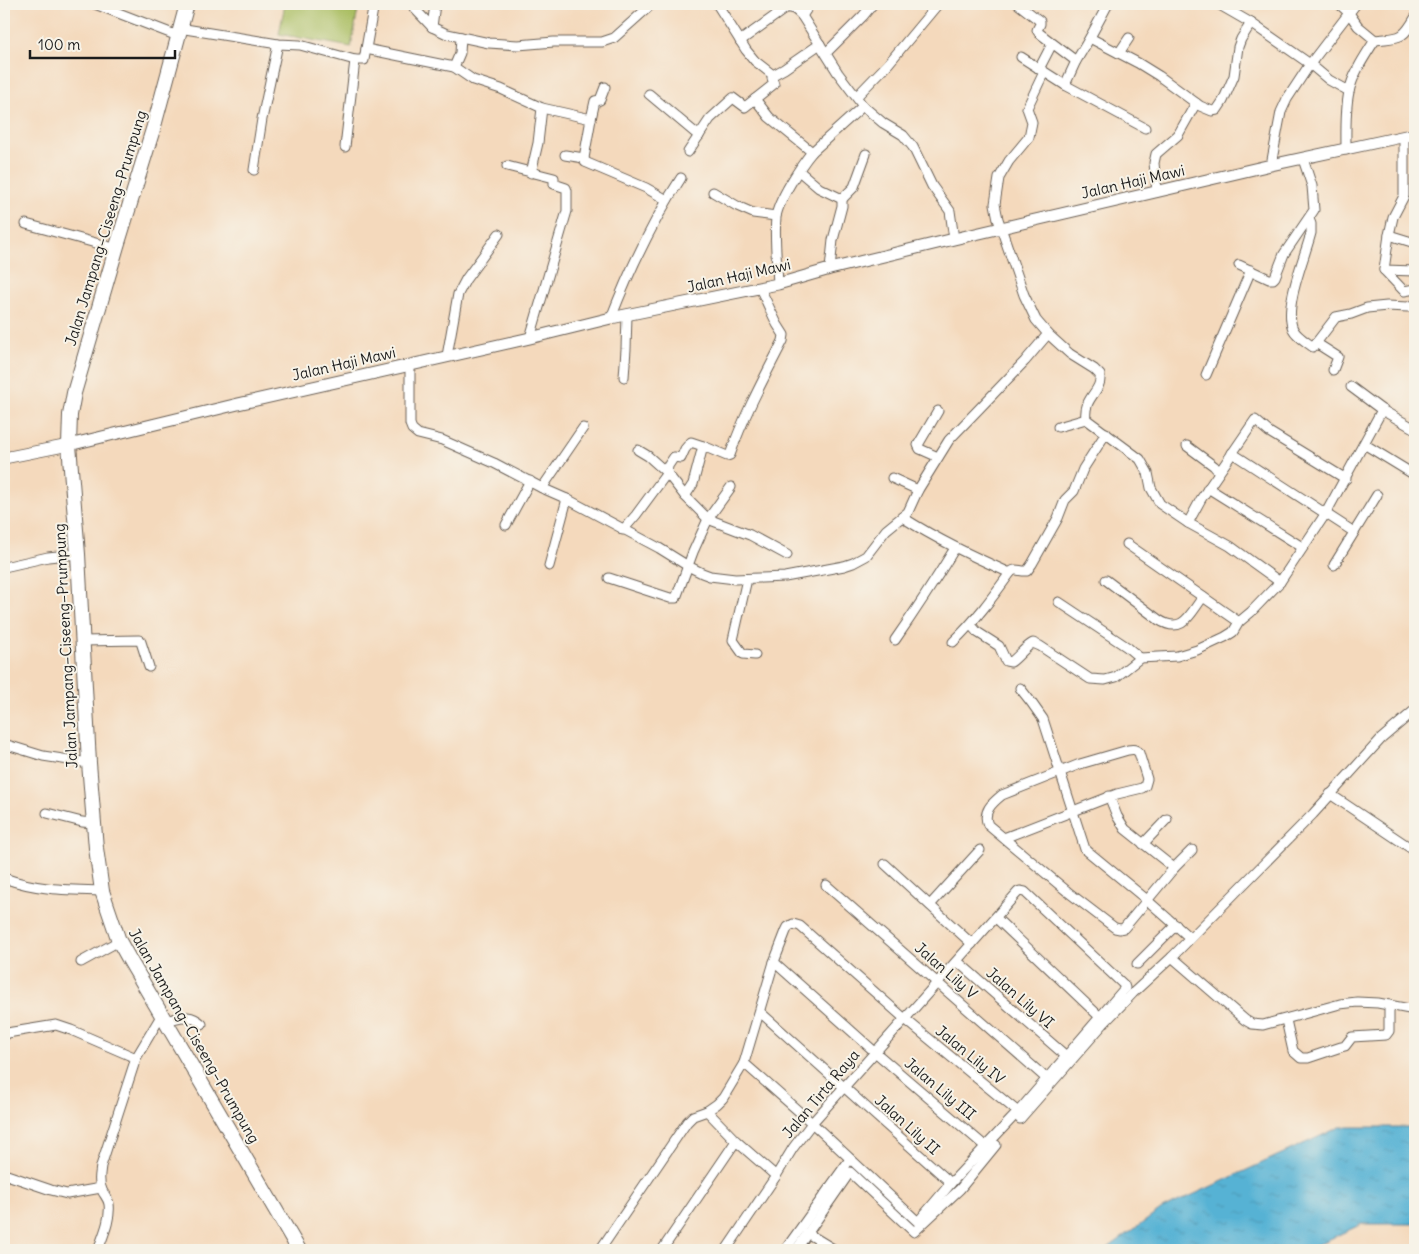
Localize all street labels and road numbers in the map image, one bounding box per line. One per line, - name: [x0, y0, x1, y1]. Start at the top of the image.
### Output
- street label: Jalan Jampang–Ciseeng–Prumpung: [61, 108, 150, 348]
- street label: Jalan Haji Mawi: [1079, 160, 1187, 203]
- street label: Jalan Haji Mawi: [685, 254, 793, 297]
- street label: Jalan Haji Mawi: [290, 342, 398, 385]
- street label: Jalan Jampang–Ciseeng–Prumpung: [50, 523, 81, 769]
- street label: Jalan Jampang–Ciseeng–Prumpung: [125, 925, 264, 1147]
- street label: Jalan Lily V: [911, 938, 981, 1003]
- street label: Jalan Lily VI: [983, 963, 1058, 1032]
- street label: Jalan Lily IV: [932, 1021, 1009, 1088]
- street label: Jalan Tirta Raya: [778, 1045, 863, 1142]
- street label: Jalan Lily III: [901, 1054, 979, 1124]
- street label: Jalan Lily II: [871, 1091, 943, 1159]

